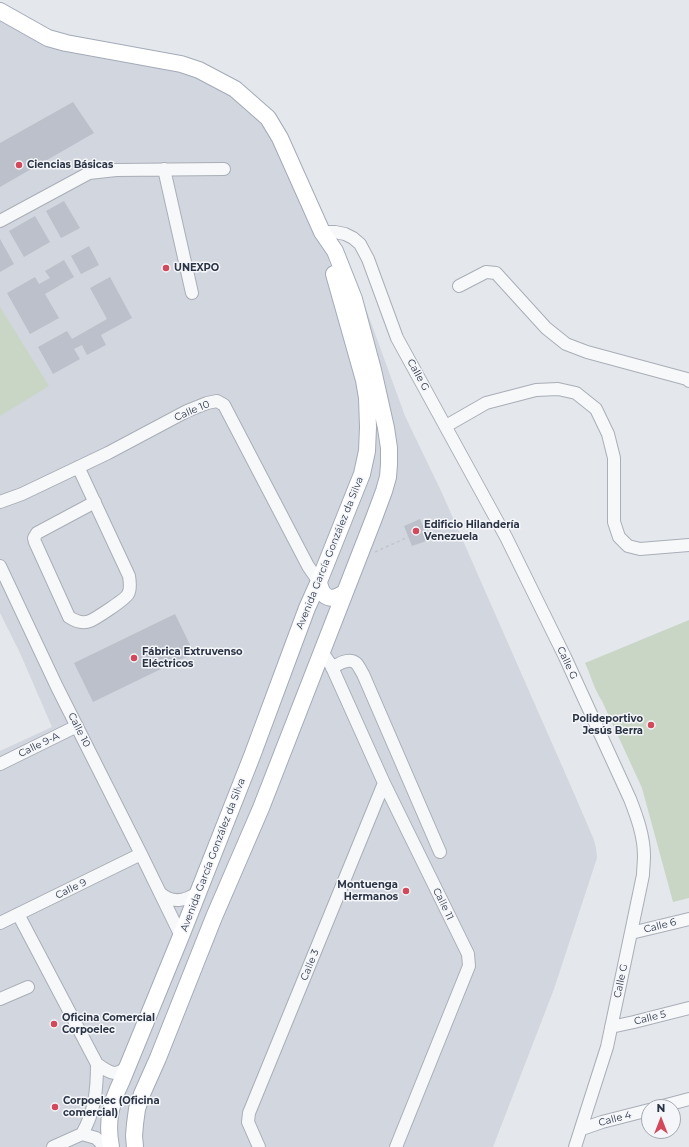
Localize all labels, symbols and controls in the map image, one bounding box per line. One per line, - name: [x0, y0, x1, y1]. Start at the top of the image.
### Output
- place label: Ciencias Básicas: [27, 159, 113, 171]
- marker: Ciencias Básicas: [14, 160, 24, 170]
- place label: UNEXPO: [174, 262, 219, 274]
- marker: UNEXPO: [161, 263, 171, 273]
- street label: Calle G: [404, 357, 432, 393]
- street label: Calle 10: [173, 398, 211, 424]
- street label: Avenida García González da Silva: [294, 475, 366, 631]
- place label: Edificio Hilandería Venezuela: [424, 519, 520, 542]
- marker: Edificio Hilandería Venezuela: [411, 526, 421, 536]
- street label: Calle G: [554, 645, 580, 681]
- place label: Fábrica Extruvenso Eléctricos: [142, 646, 243, 670]
- marker: Fábrica Extruvenso Eléctricos: [129, 653, 139, 663]
- street label: Calle 10: [65, 711, 93, 749]
- place label: Polideportivo Jesús Berra: [572, 713, 643, 736]
- marker: Polideportivo Jesús Berra: [646, 720, 656, 730]
- street label: Calle 9-A: [17, 730, 61, 760]
- street label: Avenida García González da Silva: [178, 777, 248, 933]
- street label: Calle 9: [54, 876, 88, 902]
- place label: Montuenga Hermanos: [337, 879, 398, 902]
- marker: Montuenga Hermanos: [401, 886, 411, 896]
- street label: Calle 11: [430, 886, 456, 922]
- street label: Calle 6: [643, 916, 677, 936]
- street label: Calle 3: [298, 948, 322, 982]
- street label: Calle G: [612, 963, 630, 999]
- street label: Calle 5: [633, 1008, 667, 1028]
- place label: Oficina Comercial Corpoelec: [62, 1012, 155, 1036]
- marker: Oficina Comercial Corpoelec: [49, 1019, 59, 1029]
- place label: Corpoelec (Oficina comercial): [63, 1095, 160, 1118]
- north arrow: [641, 1099, 681, 1139]
- text: N: [657, 1101, 665, 1115]
- marker: Corpoelec (Oficina comercial): [50, 1102, 60, 1112]
- street label: Calle 4: [597, 1109, 633, 1129]

